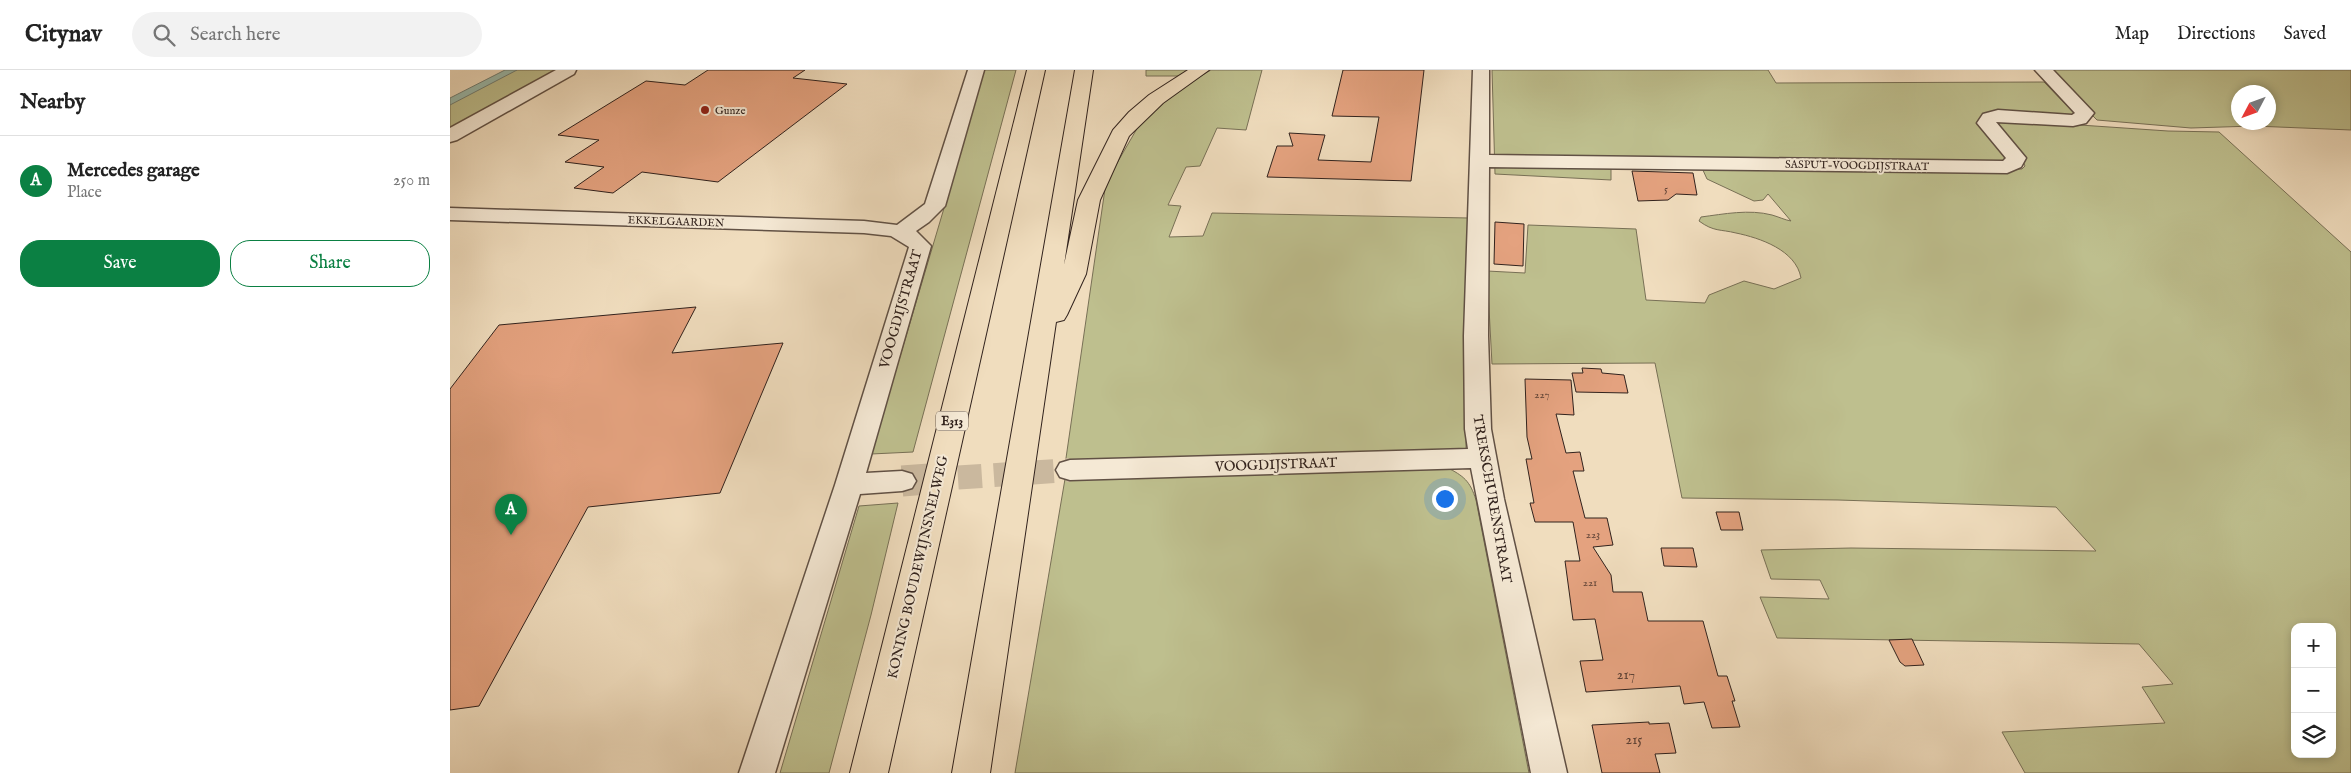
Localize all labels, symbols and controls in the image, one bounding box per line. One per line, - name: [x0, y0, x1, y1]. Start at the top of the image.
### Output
- search box: [132, 12, 482, 57]
- text: Citynav: [25, 19, 102, 50]
- icon: search: [150, 21, 178, 49]
- text: Search here: [190, 23, 281, 47]
- text: Map: [2115, 23, 2149, 46]
- text: Directions: [2177, 23, 2255, 46]
- text: Saved: [2283, 23, 2326, 46]
- north arrow: [2231, 85, 2276, 130]
- text: Nearby: [20, 89, 85, 116]
- marker: Gunze: [699, 104, 711, 116]
- place label: Gunze: [715, 104, 745, 118]
- street label: SASPUT-VOOGDIJSTRAAT: [1785, 158, 1929, 174]
- text: Mercedes garage: [67, 159, 200, 183]
- text: A: [31, 171, 41, 191]
- text: 250 m: [393, 171, 430, 191]
- house number: 5: [1664, 182, 1668, 196]
- text: Place: [67, 183, 102, 203]
- street label: EKKELGAARDEN: [627, 213, 725, 231]
- button: Save: [20, 240, 220, 287]
- button: Share: [230, 240, 430, 287]
- street label: VOOGDIJSTRAAT: [875, 247, 927, 372]
- house number: 227: [1534, 388, 1550, 402]
- road number: E313: [936, 412, 968, 431]
- street label: TREKSCHURENSTRAAT: [1468, 414, 1516, 586]
- street label: KONING BOUDEWIJNSNELWEG: [883, 453, 953, 681]
- street label: VOOGDIJSTRAAT: [1213, 454, 1338, 476]
- your location: [1432, 486, 1458, 512]
- pin: A: [495, 494, 527, 535]
- house number: 223: [1586, 528, 1600, 542]
- house number: 221: [1583, 576, 1597, 590]
- map controls: [2291, 623, 2336, 758]
- button: +: [2291, 623, 2336, 668]
- house number: 217: [1617, 666, 1635, 684]
- button: −: [2291, 668, 2336, 713]
- button: layers: [2291, 713, 2336, 758]
- house number: 215: [1626, 731, 1642, 749]

